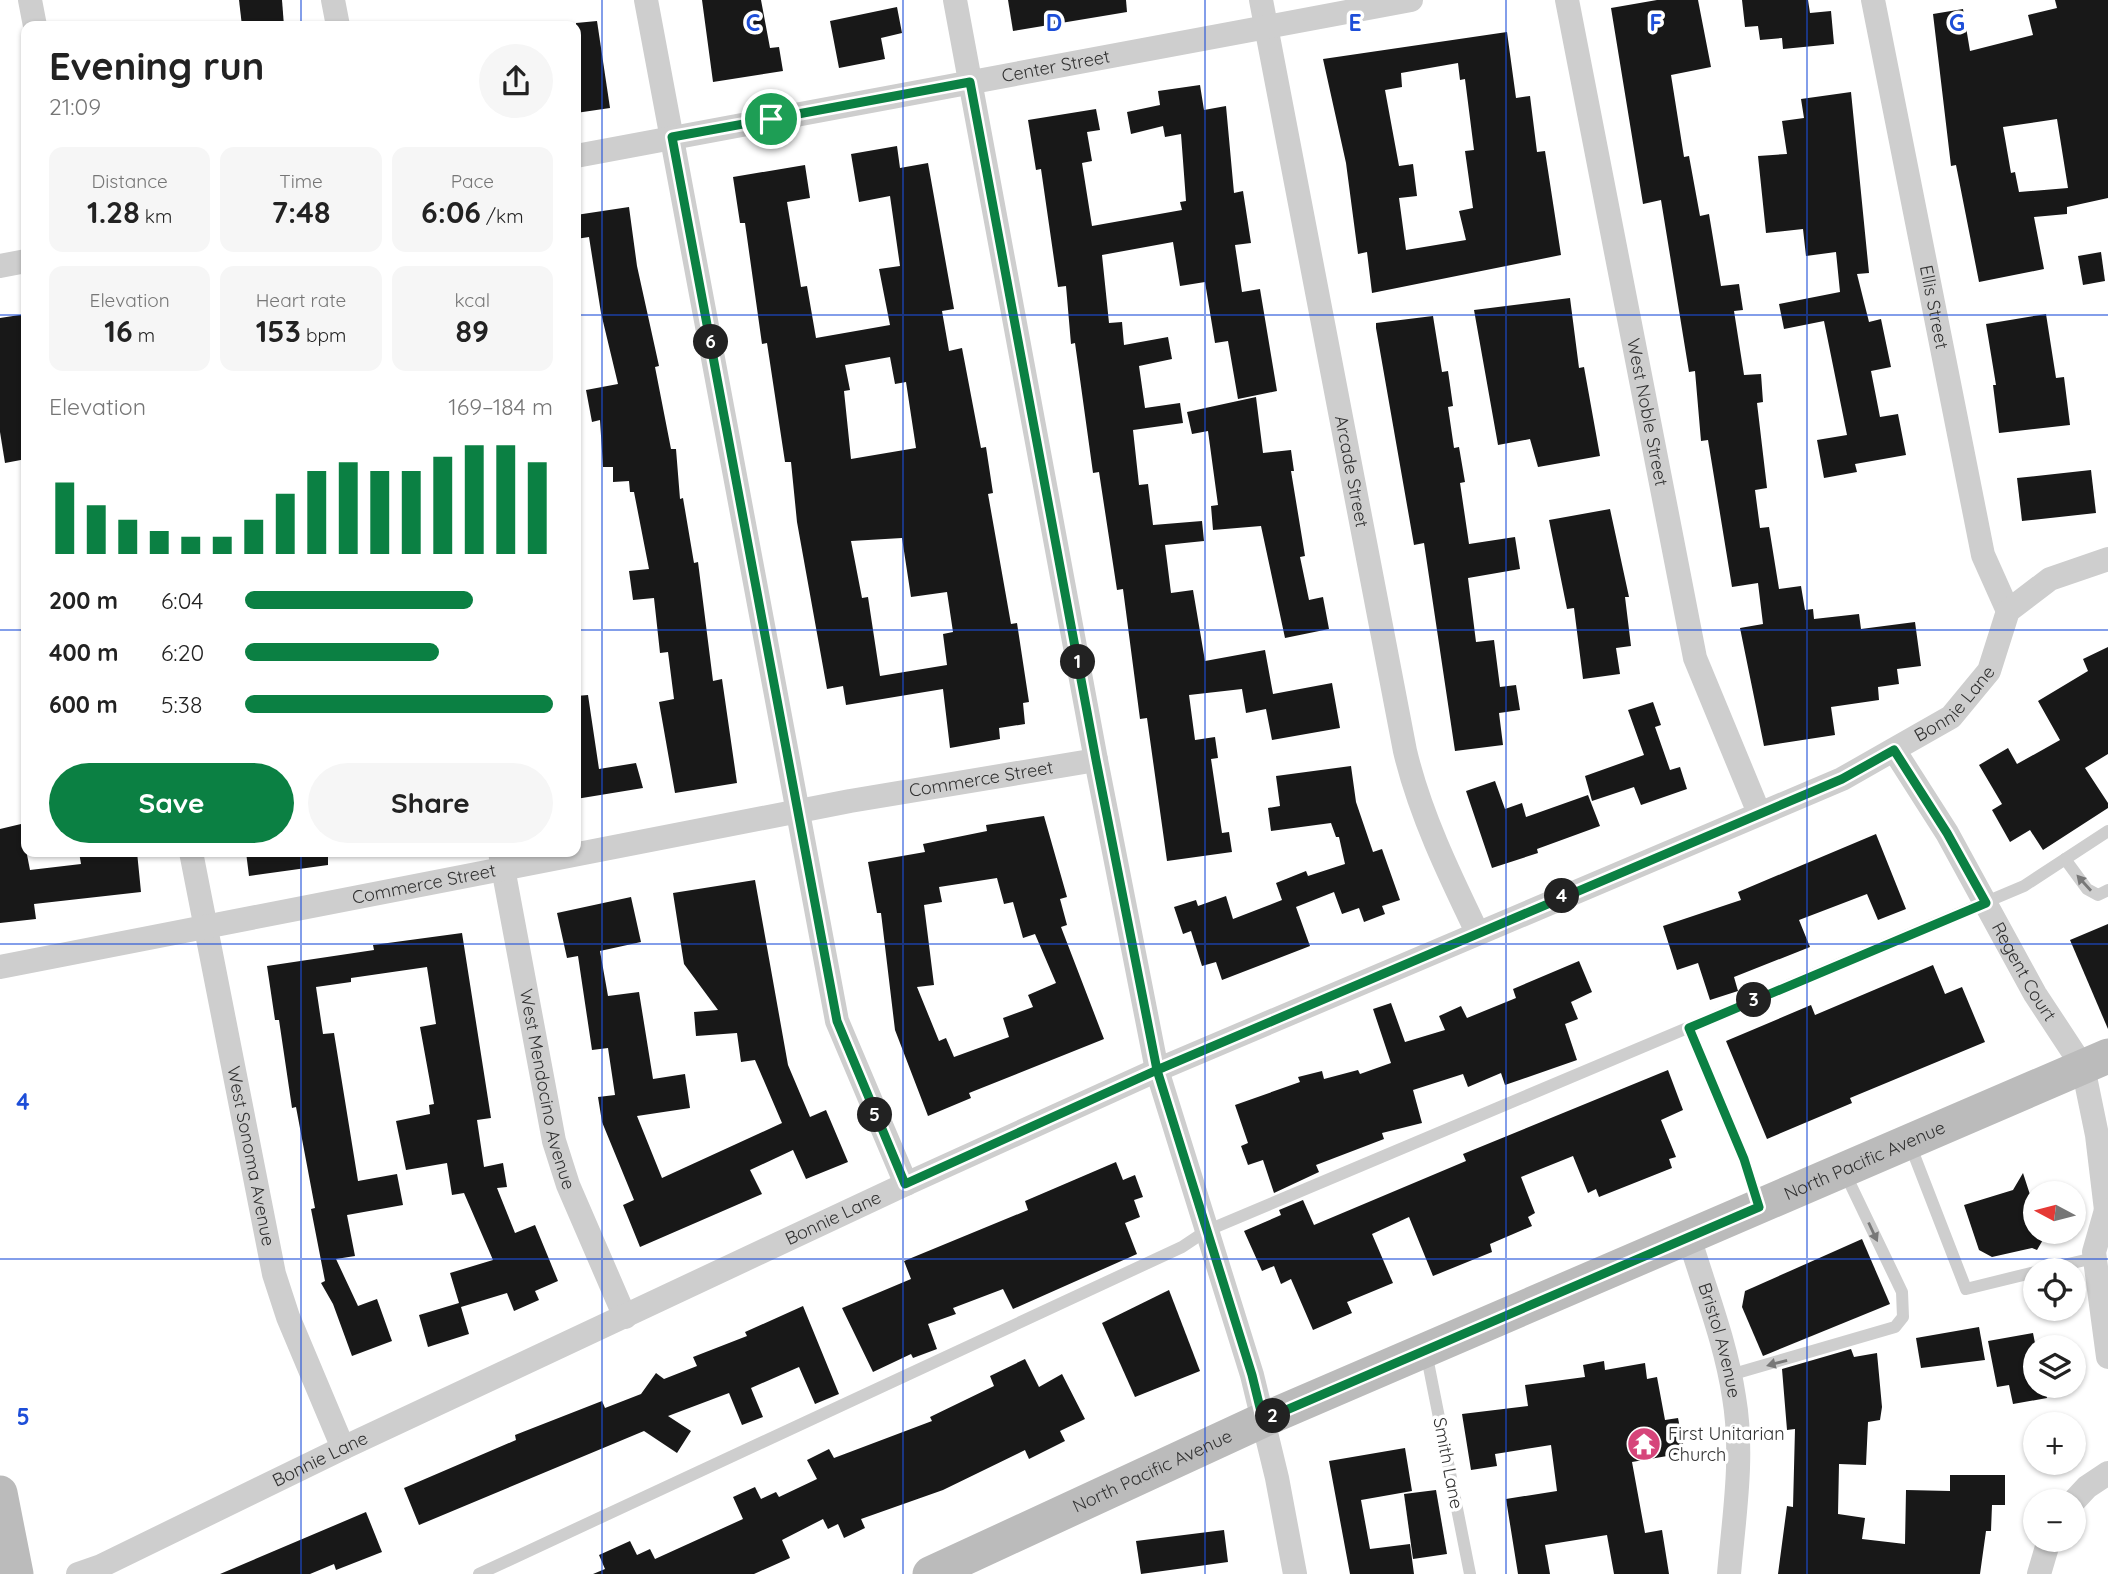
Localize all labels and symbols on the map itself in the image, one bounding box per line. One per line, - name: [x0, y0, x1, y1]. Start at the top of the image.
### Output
- text: C: [746, 8, 760, 37]
- text: D: [1046, 8, 1062, 37]
- text: E: [1348, 8, 1362, 37]
- text: F: [1650, 8, 1662, 37]
- text: G: [1949, 8, 1965, 37]
- street label: Center Street: [1000, 45, 1112, 87]
- pin: [741, 89, 801, 149]
- street label: Ellis Street: [1915, 263, 1954, 351]
- pin: 6: [694, 324, 728, 360]
- street label: West Noble Street: [1622, 336, 1673, 488]
- street label: Arcade Street: [1330, 413, 1374, 529]
- pin: 1: [1060, 644, 1096, 680]
- street label: Bonnie Lane: [1910, 661, 2000, 747]
- street label: Commerce Street: [907, 755, 1055, 802]
- street label: Commerce Street: [350, 858, 498, 909]
- one-way arrow: [2076, 874, 2092, 892]
- pin: 4: [1544, 878, 1580, 914]
- street label: Regent Court: [1987, 918, 2062, 1025]
- pin: 3: [1736, 982, 1772, 1018]
- street label: West Mendocino Avenue: [515, 987, 581, 1192]
- street label: West Sonoma Avenue: [222, 1064, 280, 1248]
- text: 4: [16, 1087, 30, 1116]
- pin: 5: [858, 1098, 892, 1132]
- street label: North Pacific Avenue: [1780, 1116, 1949, 1205]
- north arrow: [2023, 1181, 2086, 1244]
- street label: Bonnie Lane: [781, 1185, 885, 1250]
- one-way arrow: [1867, 1222, 1879, 1242]
- street label: Bristol Avenue: [1693, 1280, 1746, 1400]
- one-way arrow: [1766, 1358, 1787, 1368]
- pin: 2: [1256, 1398, 1290, 1434]
- text: 5: [16, 1402, 30, 1431]
- street label: Smith Lane: [1428, 1415, 1469, 1511]
- place label: First Unitarian Church: [1668, 1422, 1785, 1466]
- street label: North Pacific Avenue: [1069, 1424, 1236, 1517]
- temple icon: First Unitarian Church: [1625, 1425, 1663, 1463]
- street label: Bonnie Lane: [268, 1426, 371, 1492]

